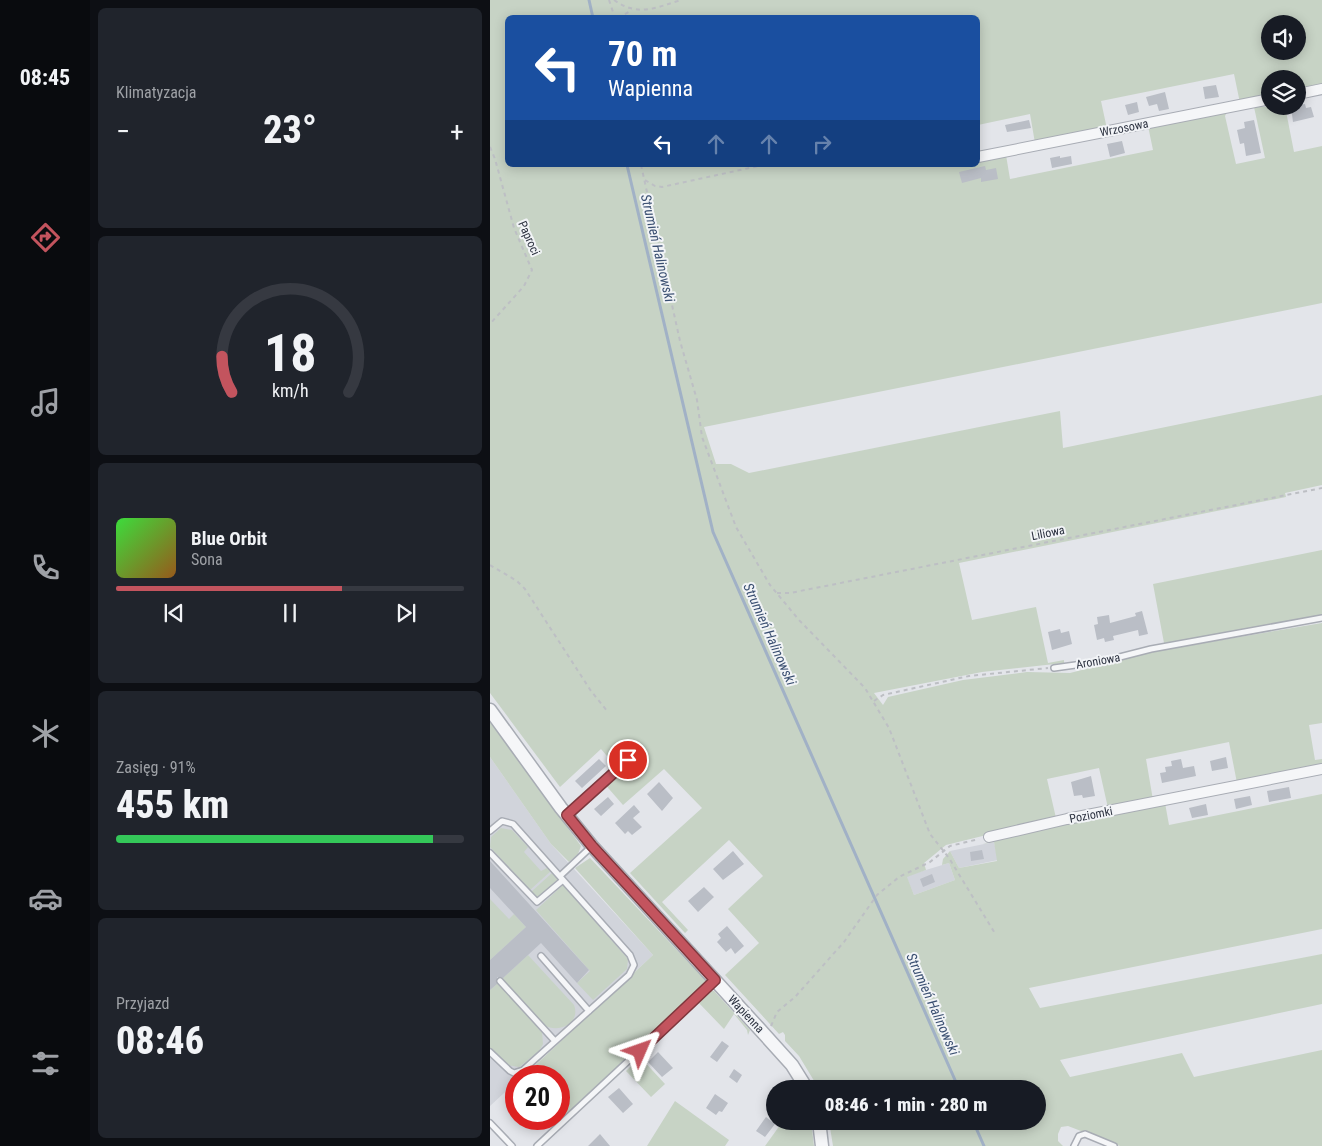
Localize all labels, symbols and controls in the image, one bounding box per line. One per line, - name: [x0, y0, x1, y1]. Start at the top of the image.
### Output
- map controls: [1261, 15, 1306, 115]
- button: sound: [1261, 15, 1306, 60]
- text: 70 m: [608, 34, 677, 75]
- icon: left: [525, 35, 590, 100]
- text: 08:45: [20, 65, 70, 90]
- button: layers: [1261, 70, 1306, 115]
- text: Wapienna: [608, 76, 693, 101]
- text: Klimatyzacja: [116, 83, 197, 102]
- text: 23°: [263, 108, 317, 152]
- text: −: [116, 115, 130, 148]
- text: +: [450, 115, 464, 148]
- street label: Wrzosowa: [1099, 116, 1150, 140]
- icon: left: [649, 130, 677, 158]
- icon: ahead: [702, 130, 730, 158]
- icon: ahead: [755, 130, 783, 158]
- icon: right: [808, 130, 836, 158]
- water label: Strumień Halinowski: [638, 193, 678, 304]
- street label: Paproci: [515, 219, 543, 257]
- icon: directions: [28, 220, 63, 255]
- text: 18: [264, 323, 316, 384]
- text: km/h: [272, 380, 308, 401]
- icon: music: [28, 385, 63, 420]
- street label: Liliowa: [1030, 523, 1066, 543]
- text: Blue Orbit: [191, 527, 267, 550]
- icon: phone: [28, 550, 63, 585]
- text: Sona: [191, 550, 223, 569]
- water label: Strumień Halinowski: [740, 580, 800, 688]
- icon: previous: [160, 599, 188, 627]
- icon: pause: [276, 599, 304, 627]
- icon: next: [392, 599, 420, 627]
- street label: Aroniowa: [1075, 650, 1121, 672]
- icon: climate: [28, 716, 63, 751]
- pin: [607, 739, 649, 781]
- icon: arrive: [614, 746, 642, 774]
- text: Zasięg · 91%: [116, 758, 196, 777]
- text: 455 km: [116, 783, 229, 827]
- street label: Poziomki: [1068, 804, 1114, 826]
- icon: car: [28, 881, 63, 916]
- water label: Strumień Halinowski: [903, 950, 963, 1058]
- street label: Wapienna: [725, 992, 767, 1036]
- text: Przyjazd: [116, 994, 170, 1013]
- text: 08:46: [116, 1019, 204, 1063]
- position arrow: [613, 1024, 665, 1076]
- icon: filters: [28, 1046, 63, 1081]
- speed limit sign: 20: [505, 1065, 570, 1130]
- text: 08:46 · 1 min · 280 m: [825, 1093, 987, 1116]

